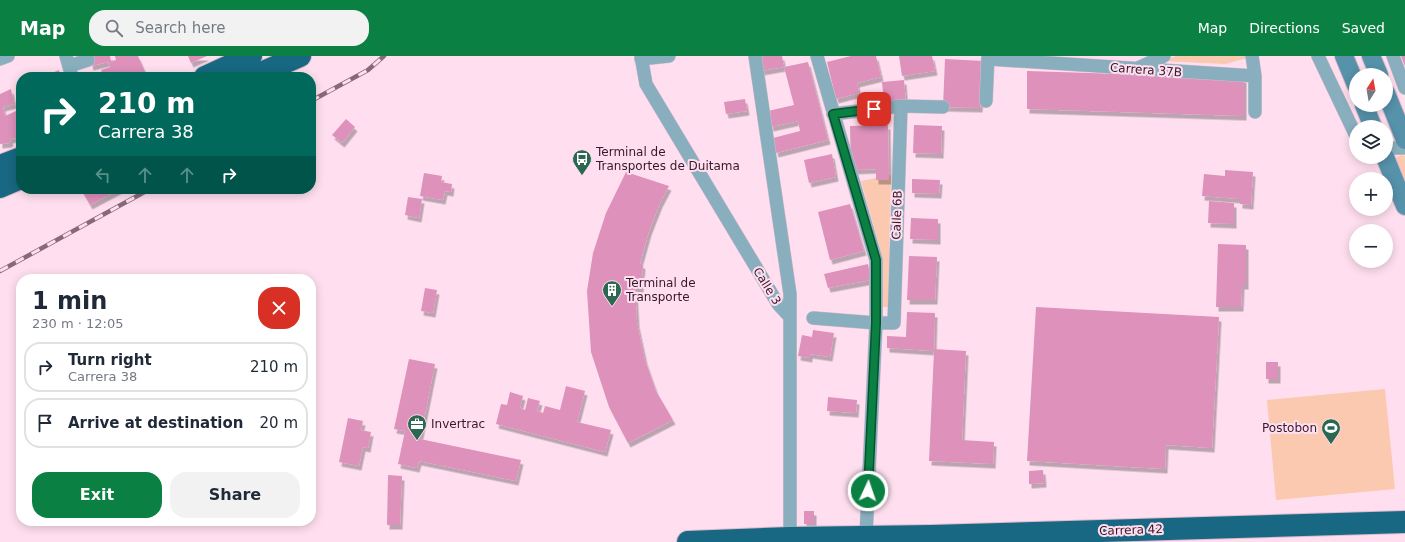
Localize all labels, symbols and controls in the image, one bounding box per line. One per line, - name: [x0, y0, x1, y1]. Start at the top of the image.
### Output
- search box: [89, 10, 369, 46]
- text: Map: [20, 17, 65, 39]
- icon: search: [103, 17, 125, 39]
- text: Search here: [135, 19, 225, 37]
- text: Map: [1198, 20, 1227, 36]
- text: Directions: [1249, 20, 1320, 36]
- text: Saved: [1342, 20, 1385, 36]
- street label: Carrera 37B: [1110, 61, 1182, 79]
- north arrow: [1349, 68, 1393, 112]
- map controls: [1349, 68, 1393, 268]
- text: 210 m: [98, 87, 195, 120]
- icon: right: [32, 88, 84, 140]
- pin: [857, 92, 891, 126]
- icon: arrive: [863, 98, 885, 120]
- button: layers: [1349, 120, 1393, 164]
- text: Carrera 38: [98, 121, 194, 142]
- place label: Terminal de Transportes de Duitama: [595, 145, 740, 173]
- bus stop icon: Terminal de Transportes de Duitama: [571, 148, 593, 176]
- icon: left: [92, 164, 114, 186]
- icon: ahead: [134, 164, 156, 186]
- icon: ahead: [176, 164, 198, 186]
- icon: right: [218, 164, 240, 186]
- button: +: [1349, 172, 1393, 216]
- street label: Calle 6B: [889, 190, 905, 240]
- button: −: [1349, 224, 1393, 268]
- street label: Calle 3: [750, 265, 784, 307]
- place label: Terminal de Transporte: [625, 276, 696, 304]
- building icon: Terminal de Transporte: [601, 279, 623, 307]
- text: 1 min: [32, 287, 107, 315]
- button: close: [258, 287, 300, 329]
- text: 230 m · 12:05: [32, 316, 123, 331]
- text: Turn right: [68, 351, 152, 369]
- icon: right: [34, 356, 56, 378]
- text: 210 m: [250, 358, 298, 376]
- text: Carrera 38: [68, 369, 137, 384]
- icon: arrive: [34, 412, 56, 434]
- office icon: Invertrac: [406, 413, 428, 441]
- text: Arrive at destination: [68, 414, 243, 432]
- text: 20 m: [260, 414, 298, 432]
- place label: Invertrac: [431, 417, 485, 431]
- sports icon: Postobon: [1320, 417, 1342, 445]
- place label: Postobon: [1262, 421, 1317, 435]
- position arrow: [847, 470, 889, 512]
- button: Exit: [32, 472, 162, 518]
- button: Share: [170, 472, 300, 518]
- street label: Carrera 42: [1099, 522, 1163, 538]

